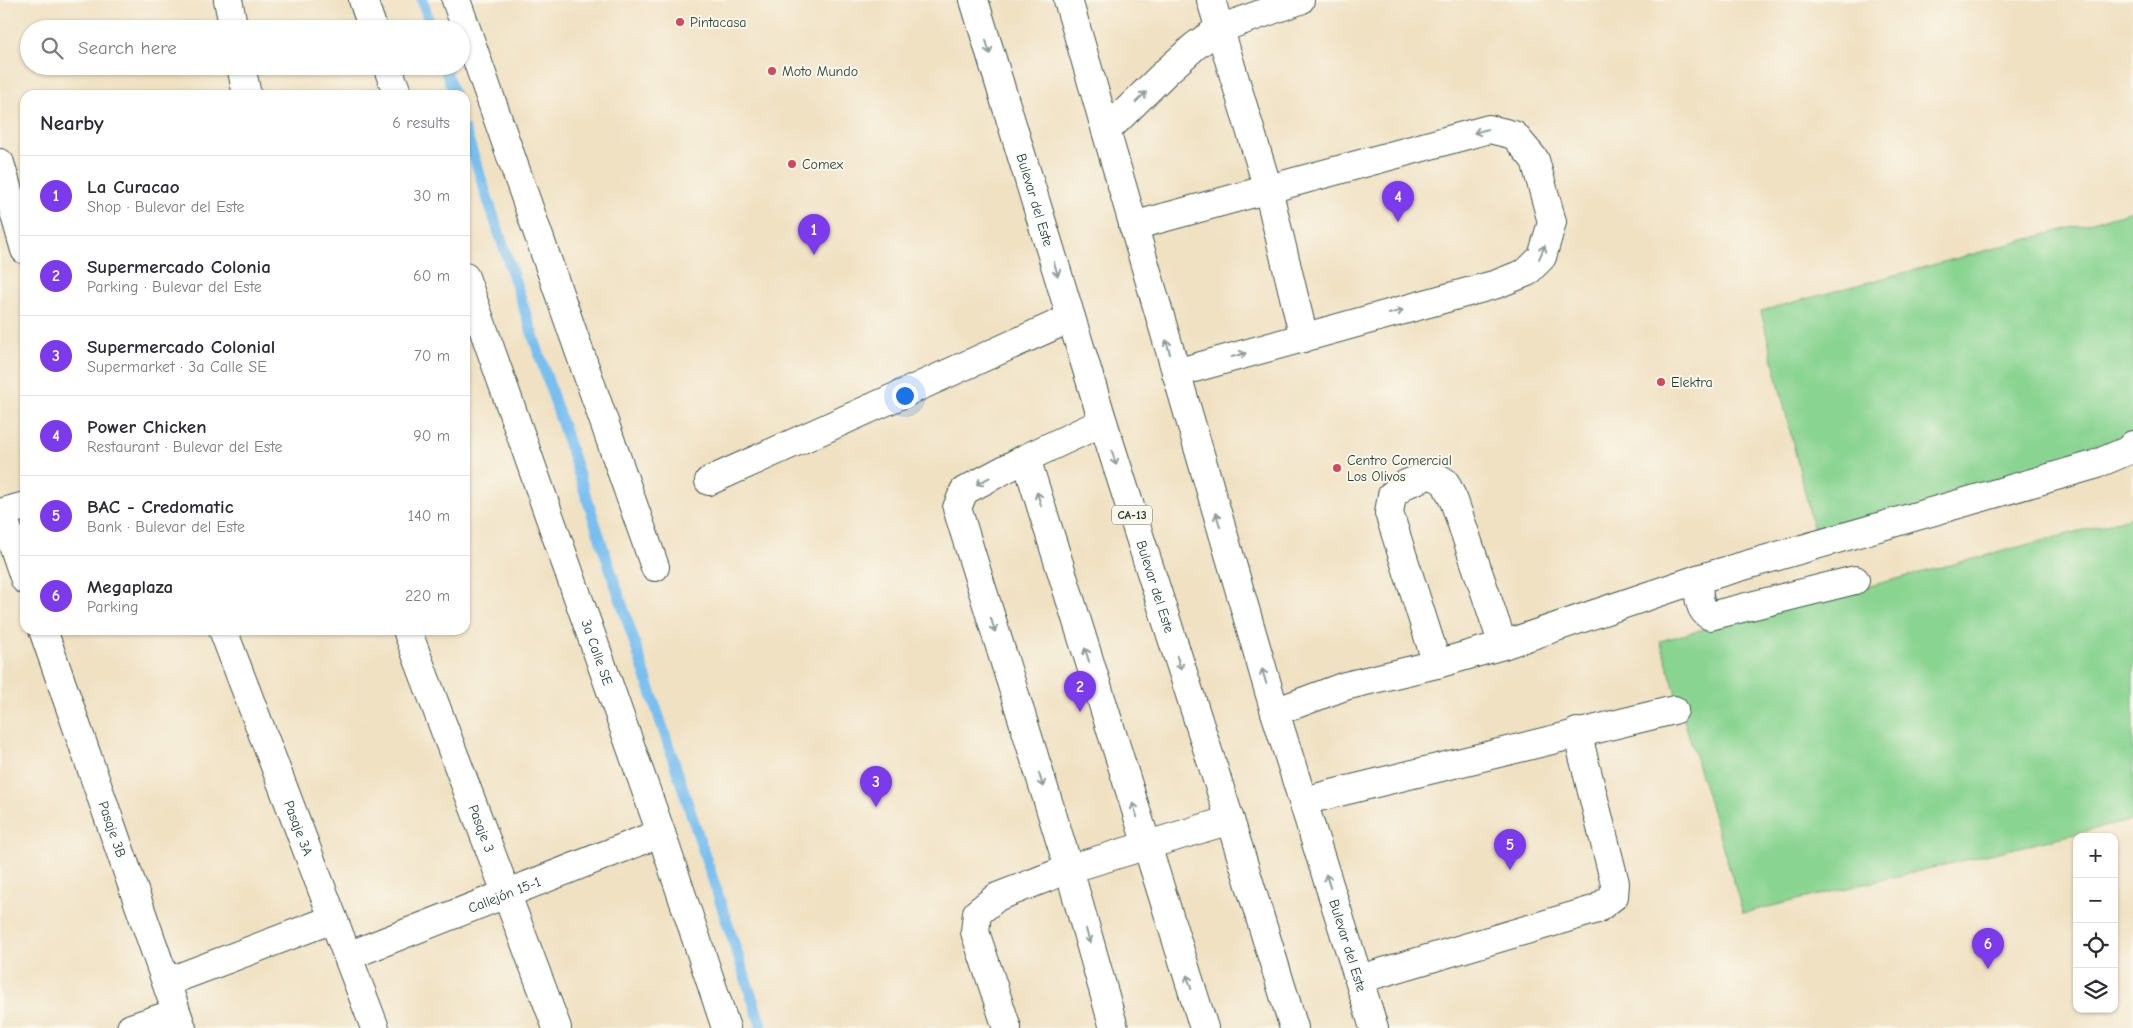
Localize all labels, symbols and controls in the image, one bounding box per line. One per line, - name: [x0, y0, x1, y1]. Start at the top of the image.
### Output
- place label: Pintacasa: [690, 14, 747, 31]
- marker: Pintacasa: [674, 16, 686, 28]
- search box: [20, 20, 470, 75]
- icon: search: [38, 34, 66, 62]
- text: Search here: [78, 37, 177, 59]
- one-way arrow: [984, 38, 994, 54]
- place label: Moto Mundo: [782, 63, 858, 80]
- marker: Moto Mundo: [766, 65, 778, 77]
- one-way arrow: [1135, 90, 1147, 103]
- text: Nearby: [40, 111, 104, 135]
- text: 6 results: [392, 114, 450, 132]
- one-way arrow: [1473, 127, 1489, 136]
- street label: Bulevar del Este: [1013, 151, 1057, 248]
- place label: Comex: [802, 156, 844, 173]
- marker: Comex: [786, 158, 798, 170]
- text: La Curacao: [87, 176, 180, 198]
- pin: 4: [1382, 181, 1414, 222]
- text: 1: [53, 187, 59, 205]
- text: 30 m: [414, 187, 450, 205]
- text: Shop · Bulevar del Este: [87, 198, 245, 216]
- pin: 1: [798, 214, 830, 255]
- one-way arrow: [1538, 245, 1548, 260]
- text: Supermercado Colonia: [87, 256, 271, 278]
- one-way arrow: [1052, 261, 1062, 277]
- text: 2: [52, 267, 60, 285]
- text: 60 m: [413, 267, 450, 285]
- text: Parking · Bulevar del Este: [87, 278, 262, 296]
- one-way arrow: [1388, 307, 1404, 316]
- text: Supermercado Colonial: [87, 336, 275, 358]
- one-way arrow: [1163, 340, 1173, 356]
- text: 3: [52, 347, 60, 365]
- text: 70 m: [414, 347, 450, 365]
- one-way arrow: [1231, 349, 1247, 359]
- text: Supermarket · 3a Calle SE: [87, 358, 267, 376]
- place label: Elektra: [1671, 374, 1713, 391]
- marker: Elektra: [1655, 376, 1667, 388]
- your location: [892, 383, 918, 409]
- text: Power Chicken: [87, 416, 206, 438]
- text: 4: [52, 427, 60, 445]
- text: 90 m: [413, 427, 450, 445]
- text: Restaurant · Bulevar del Este: [87, 438, 283, 456]
- one-way arrow: [1109, 450, 1119, 466]
- place label: Centro Comercial Los Olivos: [1347, 452, 1452, 485]
- marker: Centro Comercial Los Olivos: [1331, 462, 1343, 474]
- one-way arrow: [975, 476, 990, 486]
- one-way arrow: [1033, 492, 1043, 508]
- text: BAC - Credomatic: [87, 496, 234, 518]
- road number: CA-13: [1112, 506, 1152, 524]
- text: 5: [52, 507, 60, 525]
- text: 140 m: [408, 507, 450, 525]
- one-way arrow: [1213, 513, 1223, 529]
- text: Bank · Bulevar del Este: [87, 518, 245, 536]
- street label: Bulevar del Este: [1133, 538, 1178, 635]
- text: Megaplaza: [87, 576, 173, 598]
- text: 6: [52, 587, 60, 605]
- text: 220 m: [405, 587, 450, 605]
- text: Parking: [87, 598, 139, 616]
- one-way arrow: [988, 616, 998, 632]
- street label: 3a Calle SE: [578, 617, 617, 688]
- one-way arrow: [1081, 647, 1091, 663]
- one-way arrow: [1175, 654, 1185, 670]
- one-way arrow: [1259, 668, 1269, 684]
- pin: 2: [1064, 671, 1096, 712]
- pin: 3: [860, 766, 892, 807]
- one-way arrow: [1037, 772, 1047, 788]
- street label: Pasaje 3A: [280, 798, 317, 858]
- street label: Pasaje 3B: [95, 799, 130, 860]
- street label: Pasaje 3: [465, 802, 498, 855]
- one-way arrow: [1129, 802, 1139, 818]
- pin: 5: [1494, 829, 1526, 870]
- map controls: [2073, 833, 2118, 1013]
- button: +: [2073, 833, 2118, 878]
- street label: Callejón 15-1: [466, 873, 543, 916]
- one-way arrow: [1323, 874, 1333, 890]
- button: −: [2073, 878, 2118, 923]
- street label: Bulevar del Este: [1326, 897, 1371, 994]
- button: locate: [2073, 923, 2118, 968]
- one-way arrow: [1083, 927, 1093, 943]
- pin: 6: [1972, 928, 2004, 969]
- button: layers: [2073, 968, 2118, 1013]
- one-way arrow: [1184, 974, 1193, 990]

